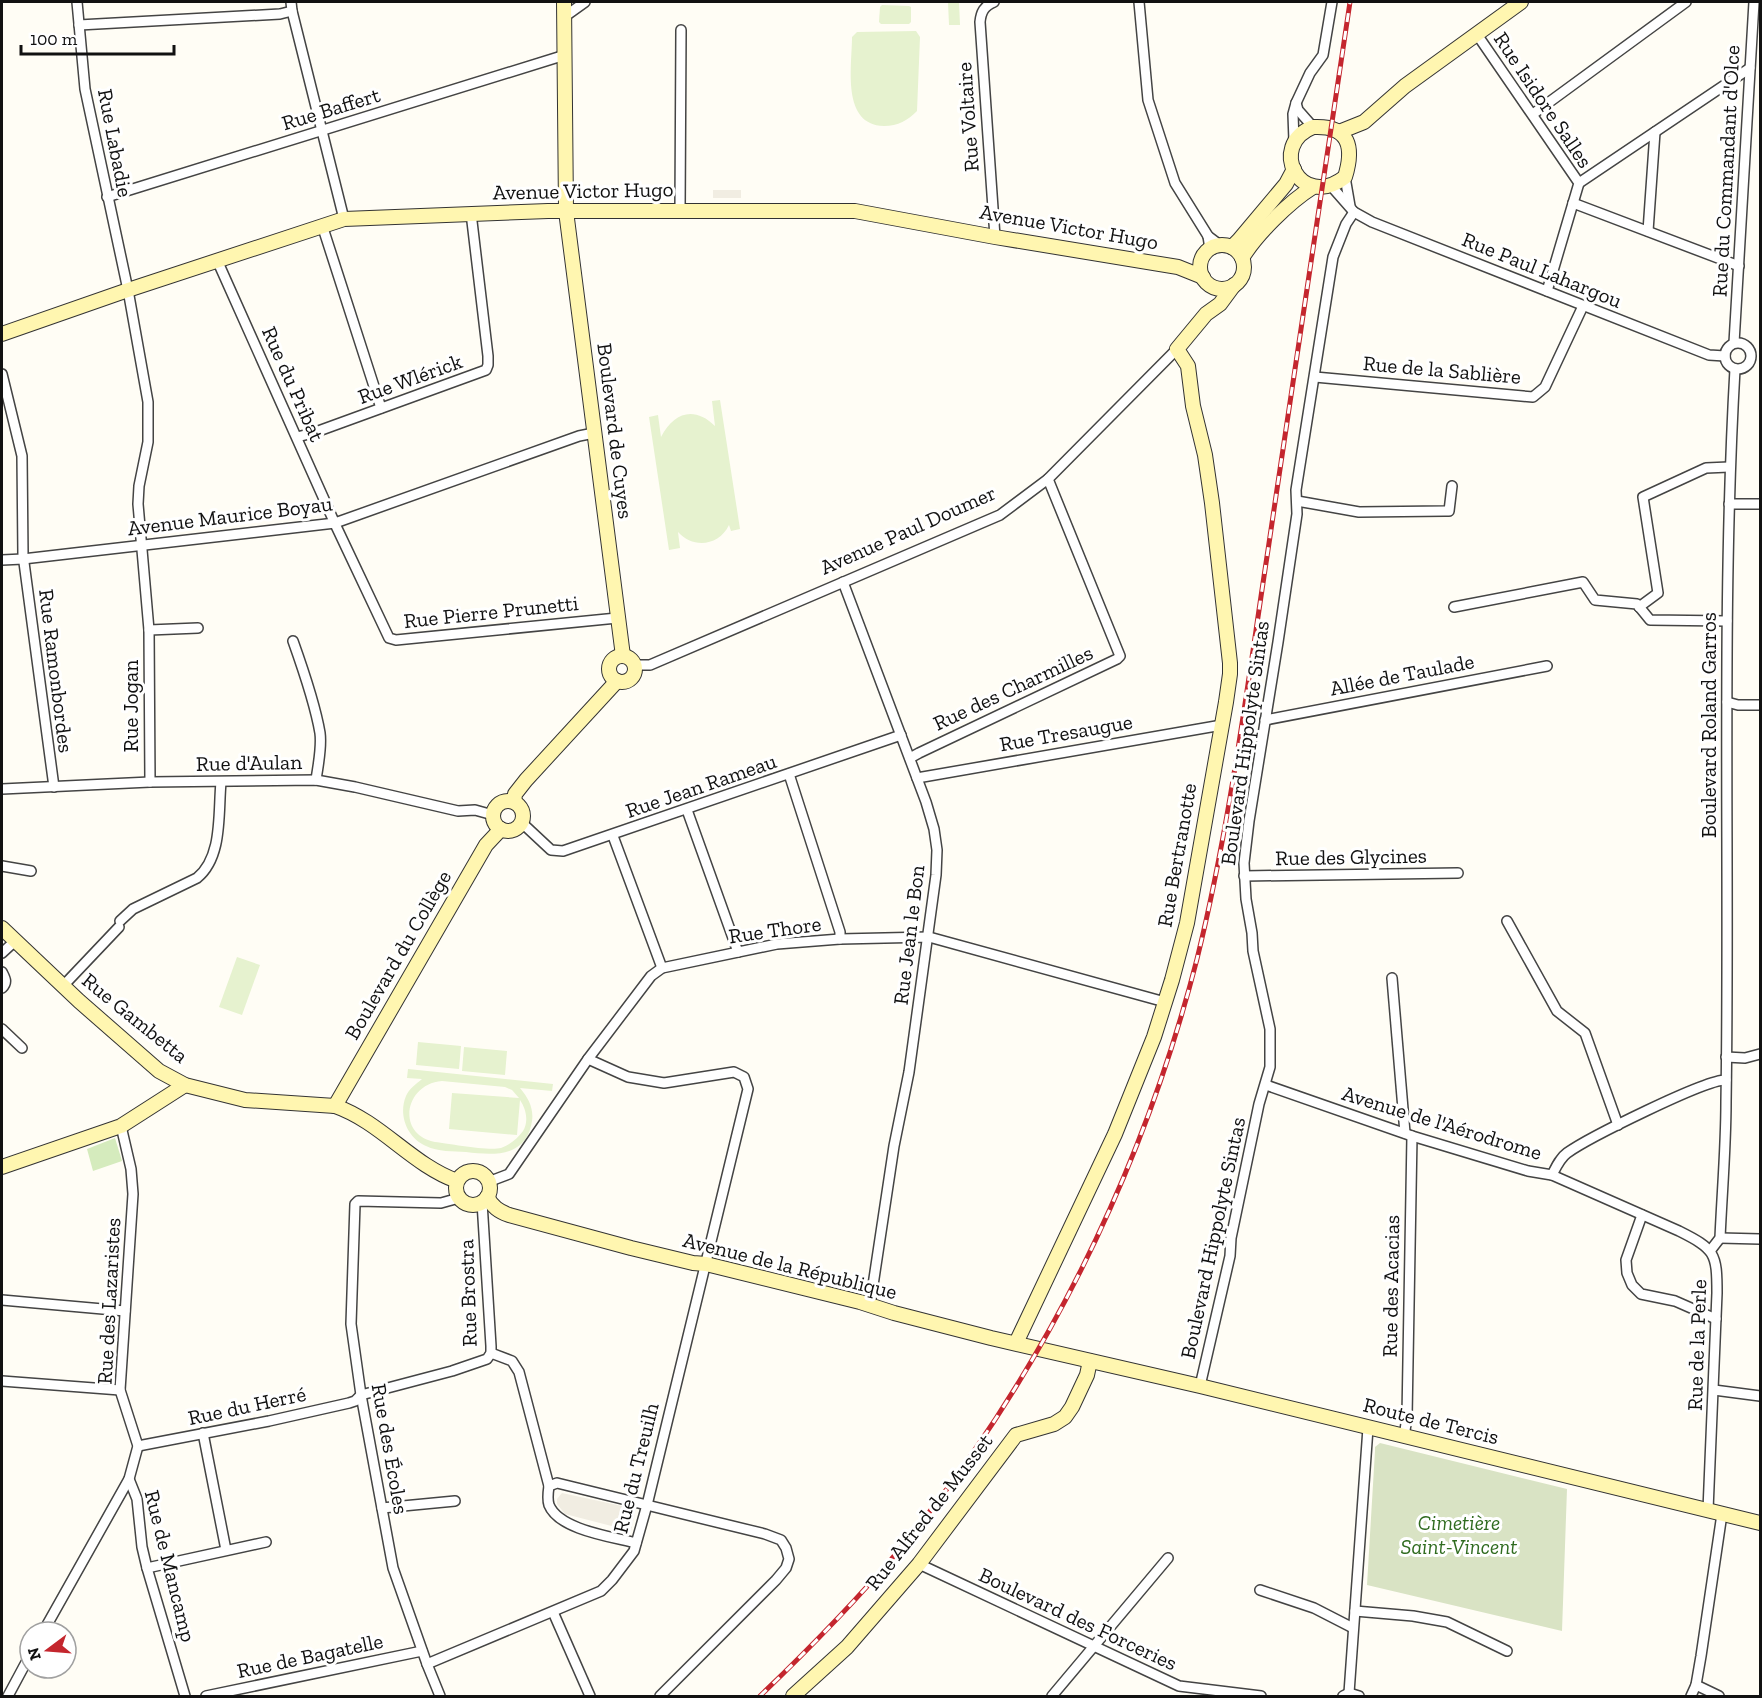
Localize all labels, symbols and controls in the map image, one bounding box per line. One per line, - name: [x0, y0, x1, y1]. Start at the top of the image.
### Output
- scale bar: [21, 18, 174, 56]
- street label: Rue Isidore Salles: [1489, 27, 1598, 172]
- text: 100 m: [30, 28, 78, 50]
- street label: Rue du Commandant d'Olce: [1706, 44, 1745, 297]
- street label: Rue Voltaire: [951, 61, 984, 173]
- street label: Rue Baffert: [279, 82, 383, 135]
- street label: Rue Labadie: [93, 87, 138, 199]
- street label: Avenue Victor Hugo: [492, 176, 674, 205]
- street label: Avenue Victor Hugo: [978, 199, 1160, 255]
- street label: Rue Paul Lahargou: [1459, 226, 1626, 313]
- street label: Rue du Pribat: [257, 322, 330, 445]
- street label: Boulevard de Cuyes: [592, 342, 639, 520]
- street label: Rue Wlérick: [354, 348, 465, 409]
- street label: Rue de la Sablière: [1362, 350, 1522, 389]
- street label: Avenue Paul Doumer: [816, 480, 1000, 580]
- street label: Avenue Maurice Boyau: [126, 490, 334, 540]
- street label: Rue Ramonbordes: [34, 588, 79, 754]
- street label: Rue Pierre Prunetti: [402, 590, 580, 633]
- street label: Boulevard Roland Garros: [1696, 612, 1721, 838]
- street label: Boulevard Hippolyte Sintas: [1215, 619, 1274, 867]
- street label: Rue des Charmilles: [929, 640, 1097, 735]
- street label: Allée de Taulade: [1328, 648, 1476, 701]
- street label: Rue Jogan: [118, 660, 143, 752]
- street label: Rue Tresaugue: [997, 708, 1135, 757]
- street label: Rue Jean Rameau: [622, 748, 780, 823]
- street label: Rue d'Aulan: [196, 749, 302, 776]
- street label: Rue Bertranotte: [1152, 781, 1201, 929]
- street label: Rue des Glycines: [1275, 843, 1427, 870]
- street label: Rue Jean le Bon: [888, 864, 929, 1006]
- street label: Boulevard du Collège: [339, 866, 456, 1044]
- street label: Rue Thore: [727, 911, 823, 948]
- street label: Rue Gambetta: [77, 967, 193, 1068]
- street label: Avenue de l'Aérodrome: [1339, 1080, 1545, 1165]
- street label: Boulevard Hippolyte Sintas: [1175, 1115, 1250, 1361]
- street label: Rue des Acacias: [1377, 1215, 1404, 1357]
- street label: Rue des Lazaristes: [92, 1217, 125, 1385]
- street label: Avenue de la République: [681, 1227, 900, 1304]
- street label: Rue Brostra: [453, 1239, 482, 1347]
- street label: Rue de la Perle: [1682, 1279, 1711, 1411]
- street label: Rue du Herré: [186, 1381, 308, 1430]
- street label: Rue des Écoles: [367, 1382, 414, 1516]
- street label: Route de Tercis: [1361, 1392, 1501, 1449]
- street label: Rue du Treuilh: [607, 1400, 664, 1536]
- street label: Rue Alfred de Musset: [860, 1428, 998, 1595]
- street label: Rue de Mancamp: [140, 1487, 201, 1644]
- park label: Cimetière Saint-Vincent: [1401, 1510, 1517, 1559]
- street label: Boulevard des Forceries: [975, 1562, 1181, 1675]
- north arrow: [18, 1620, 78, 1680]
- street label: Rue de Bagatelle: [235, 1628, 385, 1683]
- text: N: [23, 1646, 45, 1662]

